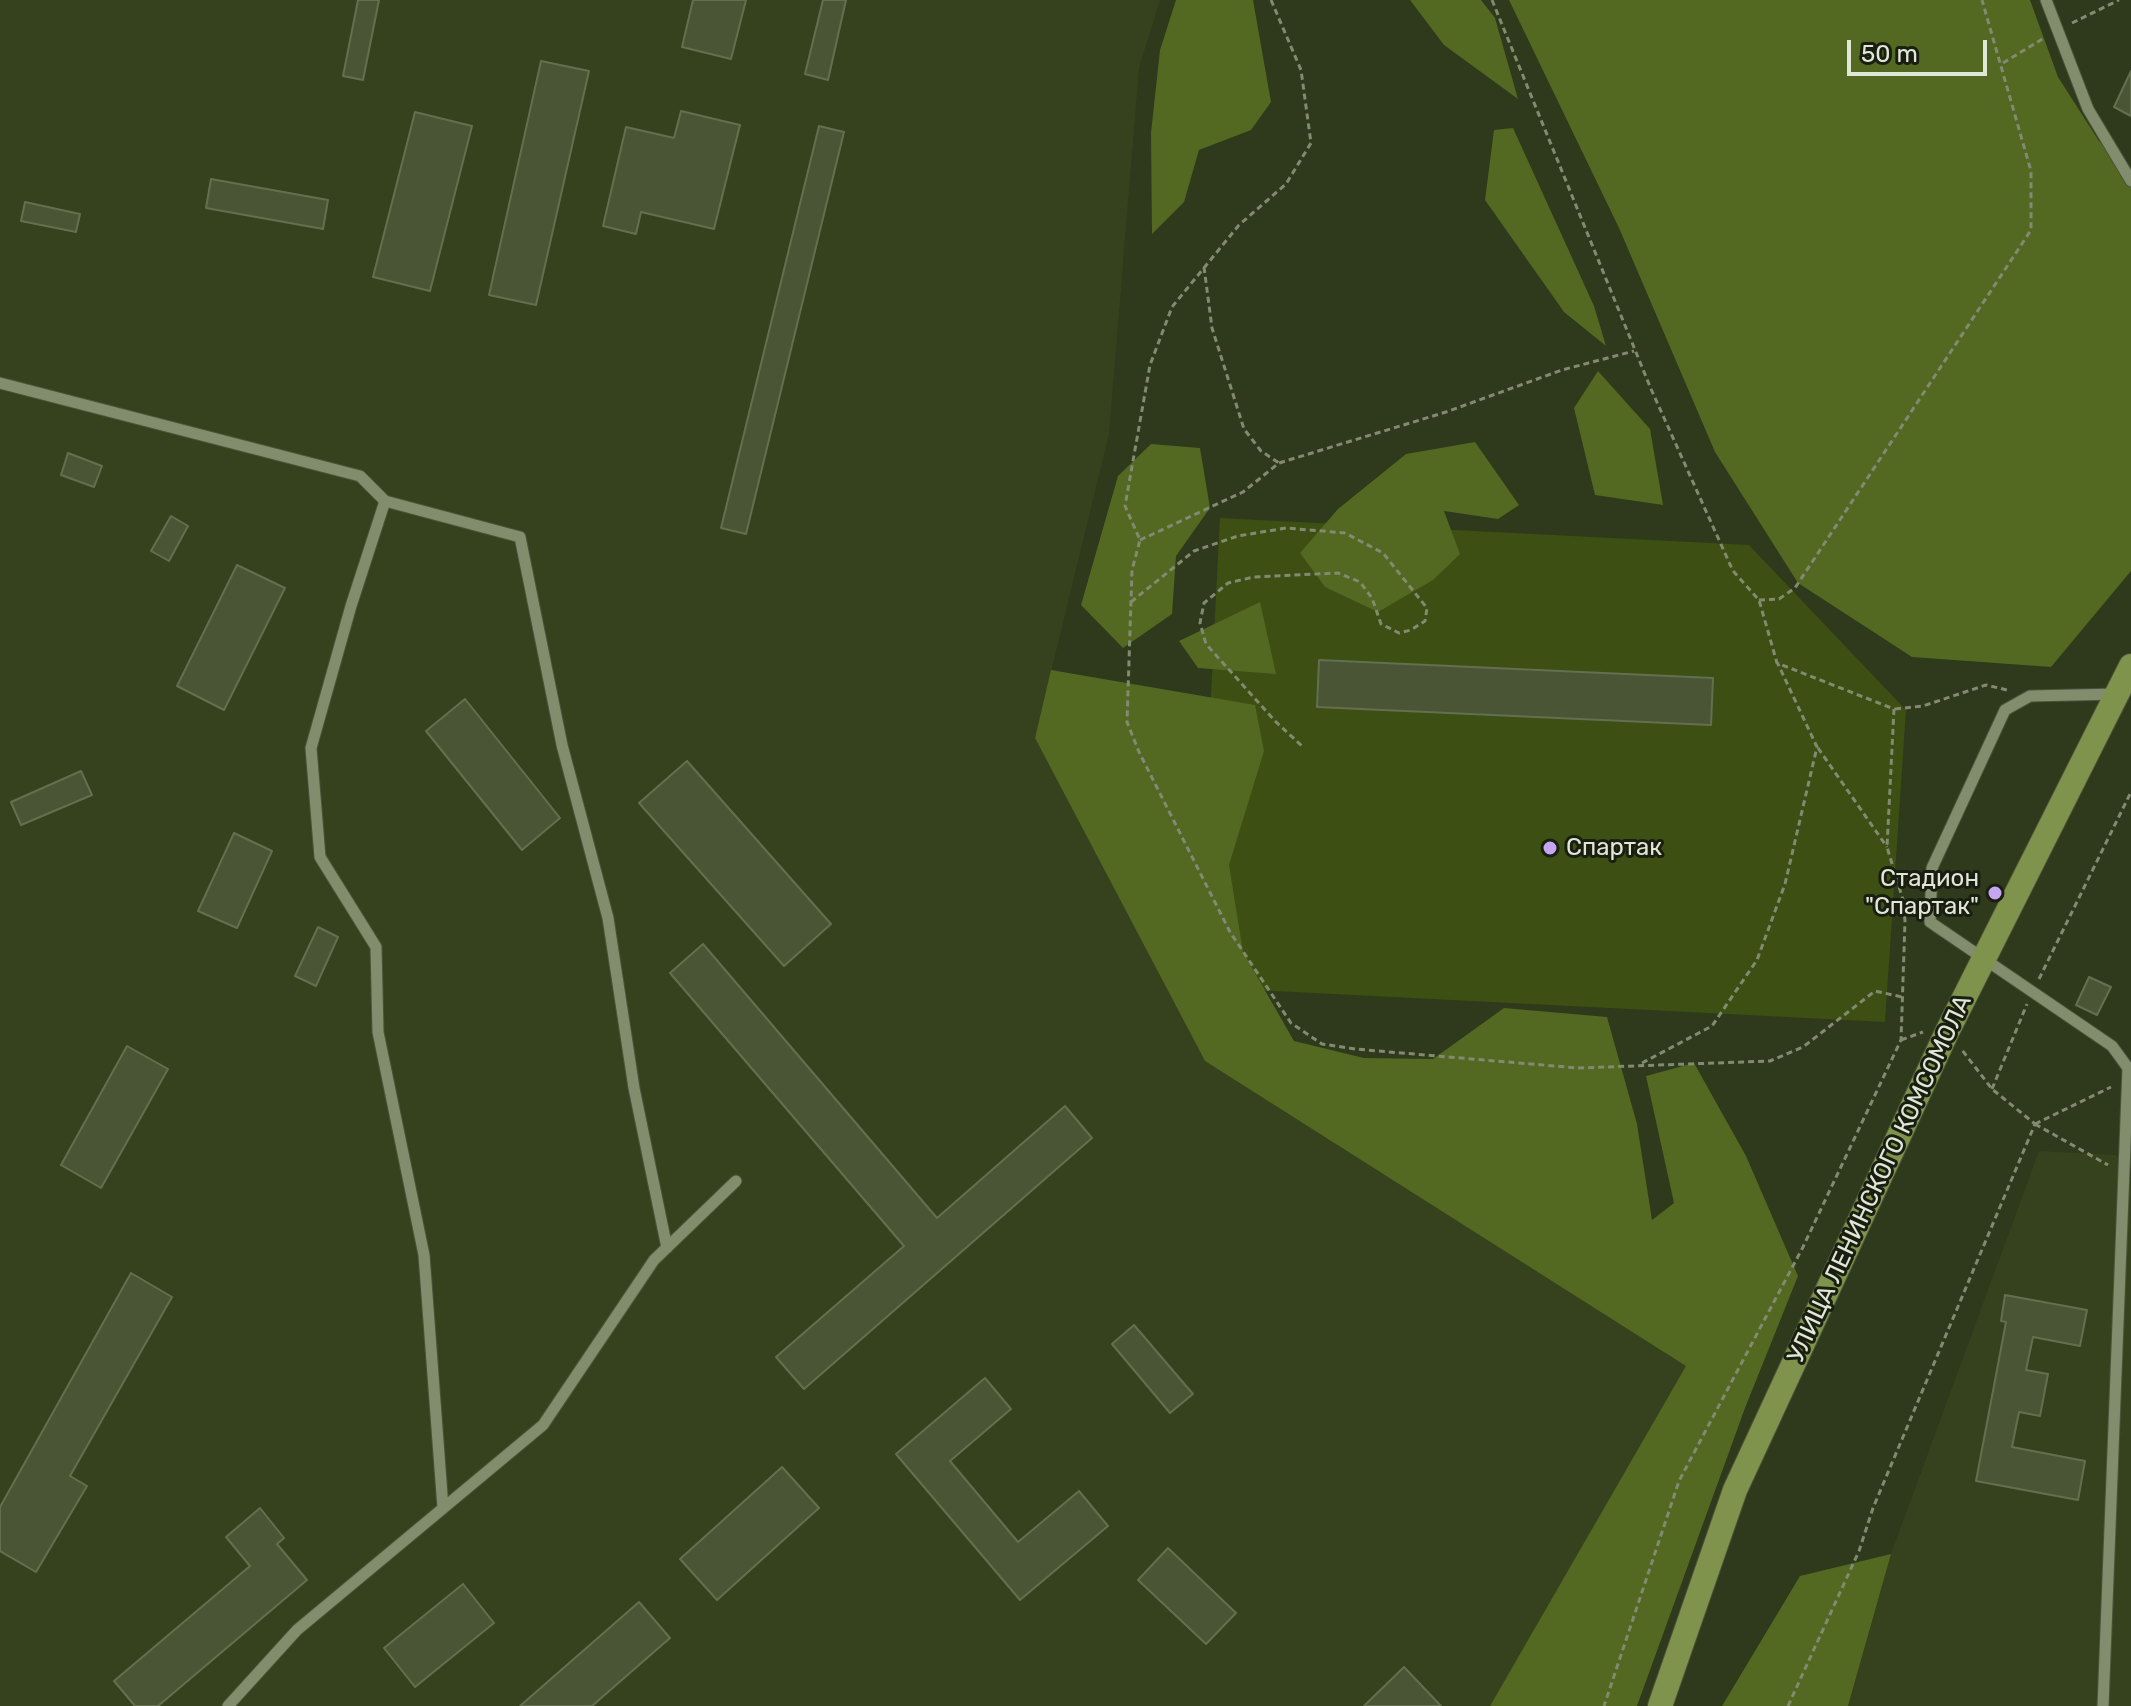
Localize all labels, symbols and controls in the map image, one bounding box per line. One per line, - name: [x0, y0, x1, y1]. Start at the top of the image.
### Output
- scale bar: [1851, 24, 1991, 74]
- text: 50 m: [1861, 40, 1918, 68]
- place label: Спартак: [1566, 834, 1662, 862]
- marker: Спартак: [1541, 839, 1559, 857]
- place label: Стадион "Спартак": [1865, 865, 1979, 921]
- marker: Стадион "Спартак": [1986, 884, 2004, 902]
- street label: УЛИЦА ЛЕНИНСКОГО КОМСОМОЛА: [1782, 991, 1978, 1367]

